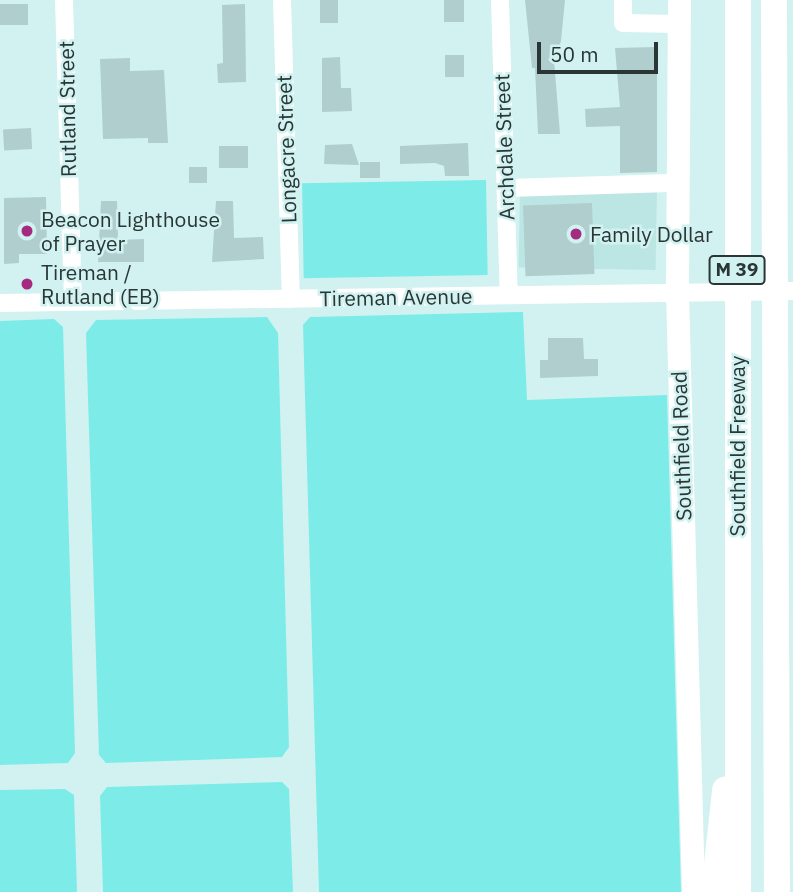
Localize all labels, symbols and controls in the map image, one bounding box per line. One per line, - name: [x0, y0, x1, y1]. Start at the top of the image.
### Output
- scale bar: [541, 28, 662, 72]
- text: 50 m: [550, 40, 599, 68]
- street label: Rutland Street: [53, 41, 81, 177]
- street label: Archdale Street: [489, 73, 519, 221]
- street label: Longacre Street: [271, 74, 301, 224]
- place label: Beacon Lighthouse of Prayer: [41, 206, 220, 256]
- place label: Family Dollar: [590, 221, 713, 247]
- marker: Beacon Lighthouse of Prayer: [19, 223, 35, 239]
- marker: Family Dollar: [568, 226, 584, 242]
- road number: M 39: [707, 254, 767, 286]
- place label: Tireman / Rutland (EB): [41, 259, 160, 309]
- marker: Tireman / Rutland (EB): [19, 276, 35, 292]
- street label: Tireman Avenue: [319, 283, 473, 311]
- street label: Southfield Freeway: [724, 356, 750, 536]
- street label: Southfield Road: [666, 371, 696, 521]

